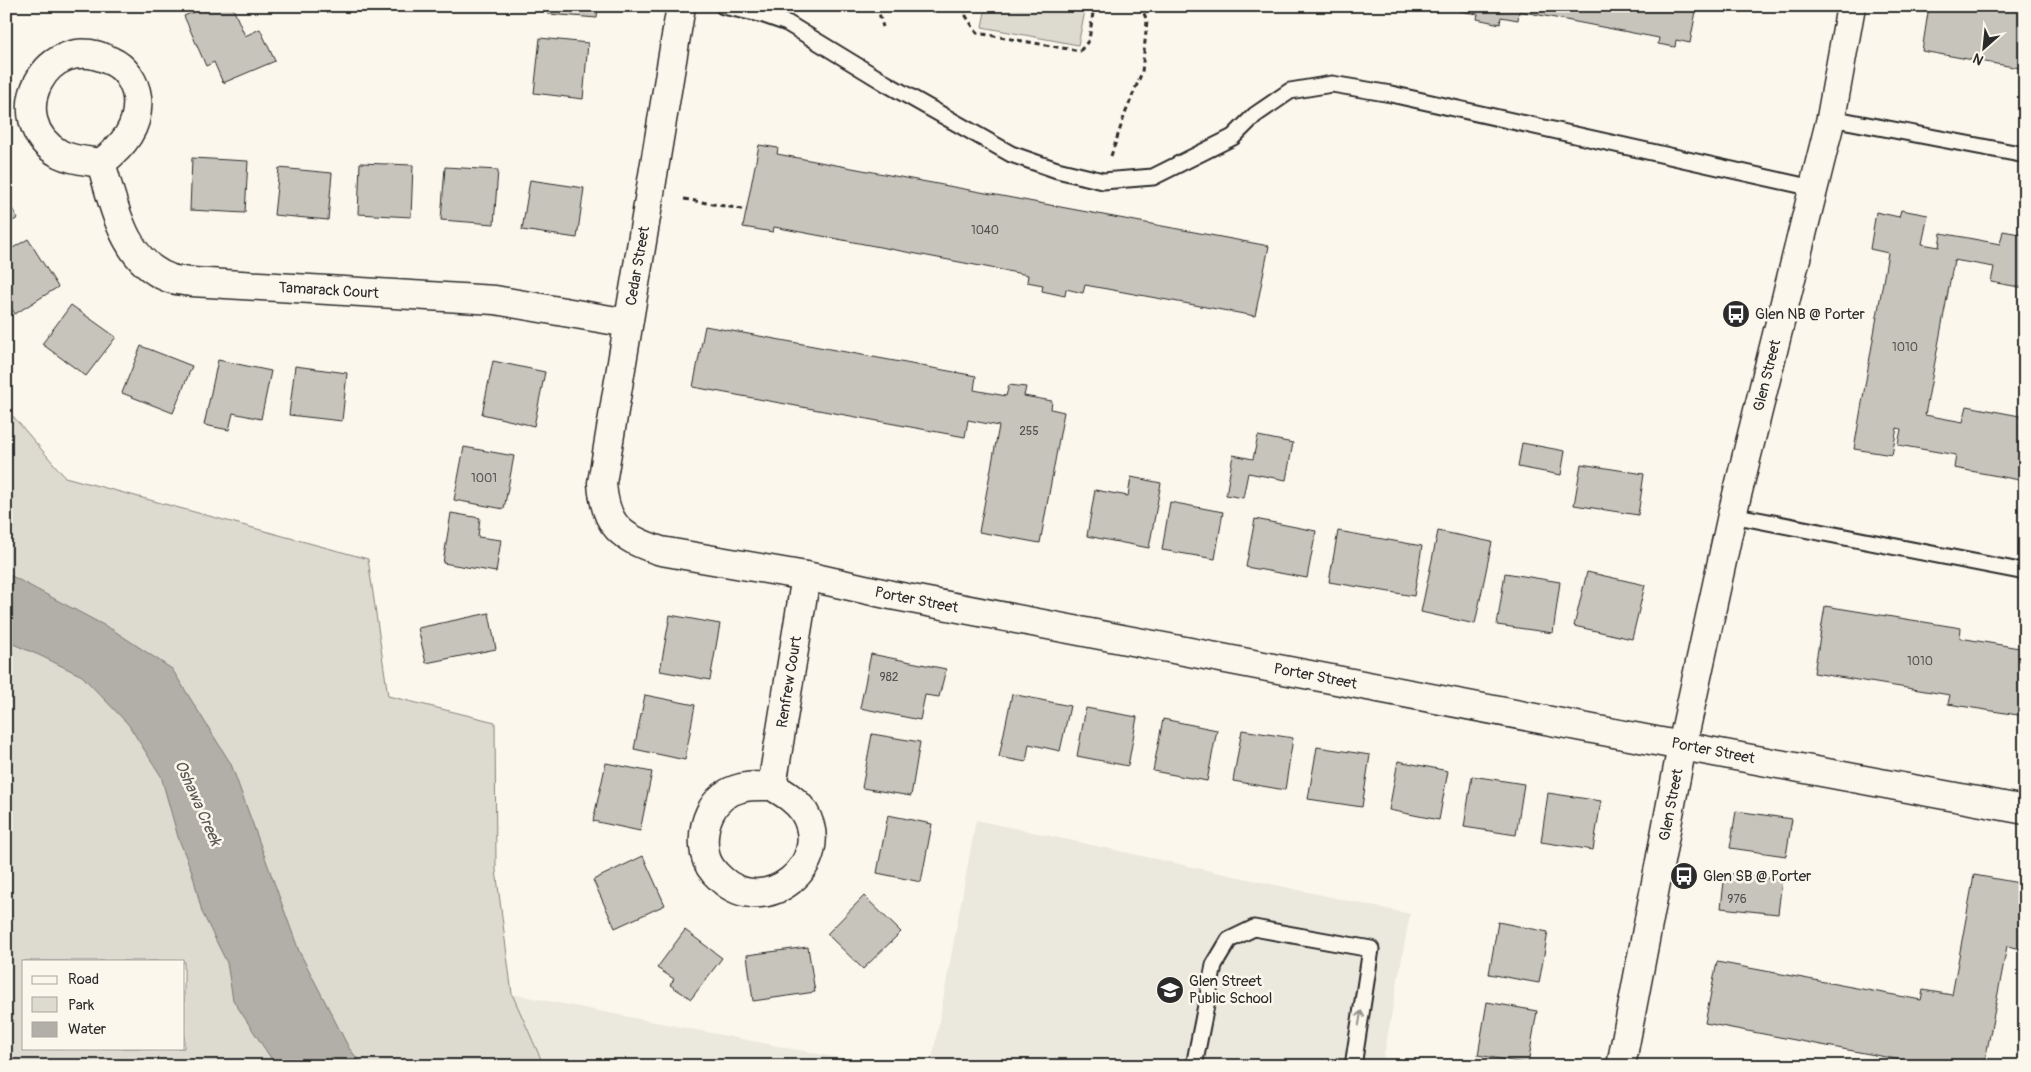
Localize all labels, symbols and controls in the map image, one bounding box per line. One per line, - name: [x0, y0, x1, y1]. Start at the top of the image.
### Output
- north arrow: [1958, 22, 2008, 72]
- text: N: [1970, 49, 1986, 69]
- house number: 1040: [971, 223, 999, 238]
- street label: Cedar Street: [622, 224, 654, 307]
- street label: Tamarack Court: [278, 278, 380, 303]
- bus stop icon: Glen NB @ Porter: [1721, 299, 1751, 329]
- place label: Glen NB @ Porter: [1755, 305, 1865, 324]
- street label: Glen Street: [1749, 337, 1785, 413]
- house number: 1010: [1892, 340, 1918, 355]
- house number: 255: [1019, 424, 1039, 439]
- house number: 1001: [471, 471, 497, 486]
- street label: Porter Street: [873, 582, 961, 617]
- street label: Renfrew Court: [772, 634, 806, 729]
- house number: 1010: [1907, 654, 1933, 669]
- street label: Porter Street: [1272, 659, 1360, 693]
- house number: 982: [880, 670, 899, 685]
- street label: Porter Street: [1670, 734, 1757, 769]
- water label: Oshawa Creek: [170, 757, 226, 850]
- street label: Glen Street: [1655, 766, 1687, 842]
- bus stop icon: Glen SB @ Porter: [1669, 861, 1699, 891]
- place label: Glen SB @ Porter: [1703, 867, 1812, 886]
- house number: 976: [1727, 892, 1747, 907]
- legend: [22, 960, 185, 1050]
- text: Road: [68, 970, 99, 989]
- place label: Glen Street Public School: [1189, 972, 1272, 1008]
- school or university icon: Glen Street Public School: [1155, 975, 1185, 1005]
- text: Park: [68, 996, 95, 1015]
- one-way arrow: [1356, 1010, 1366, 1026]
- text: Water: [68, 1020, 107, 1039]

